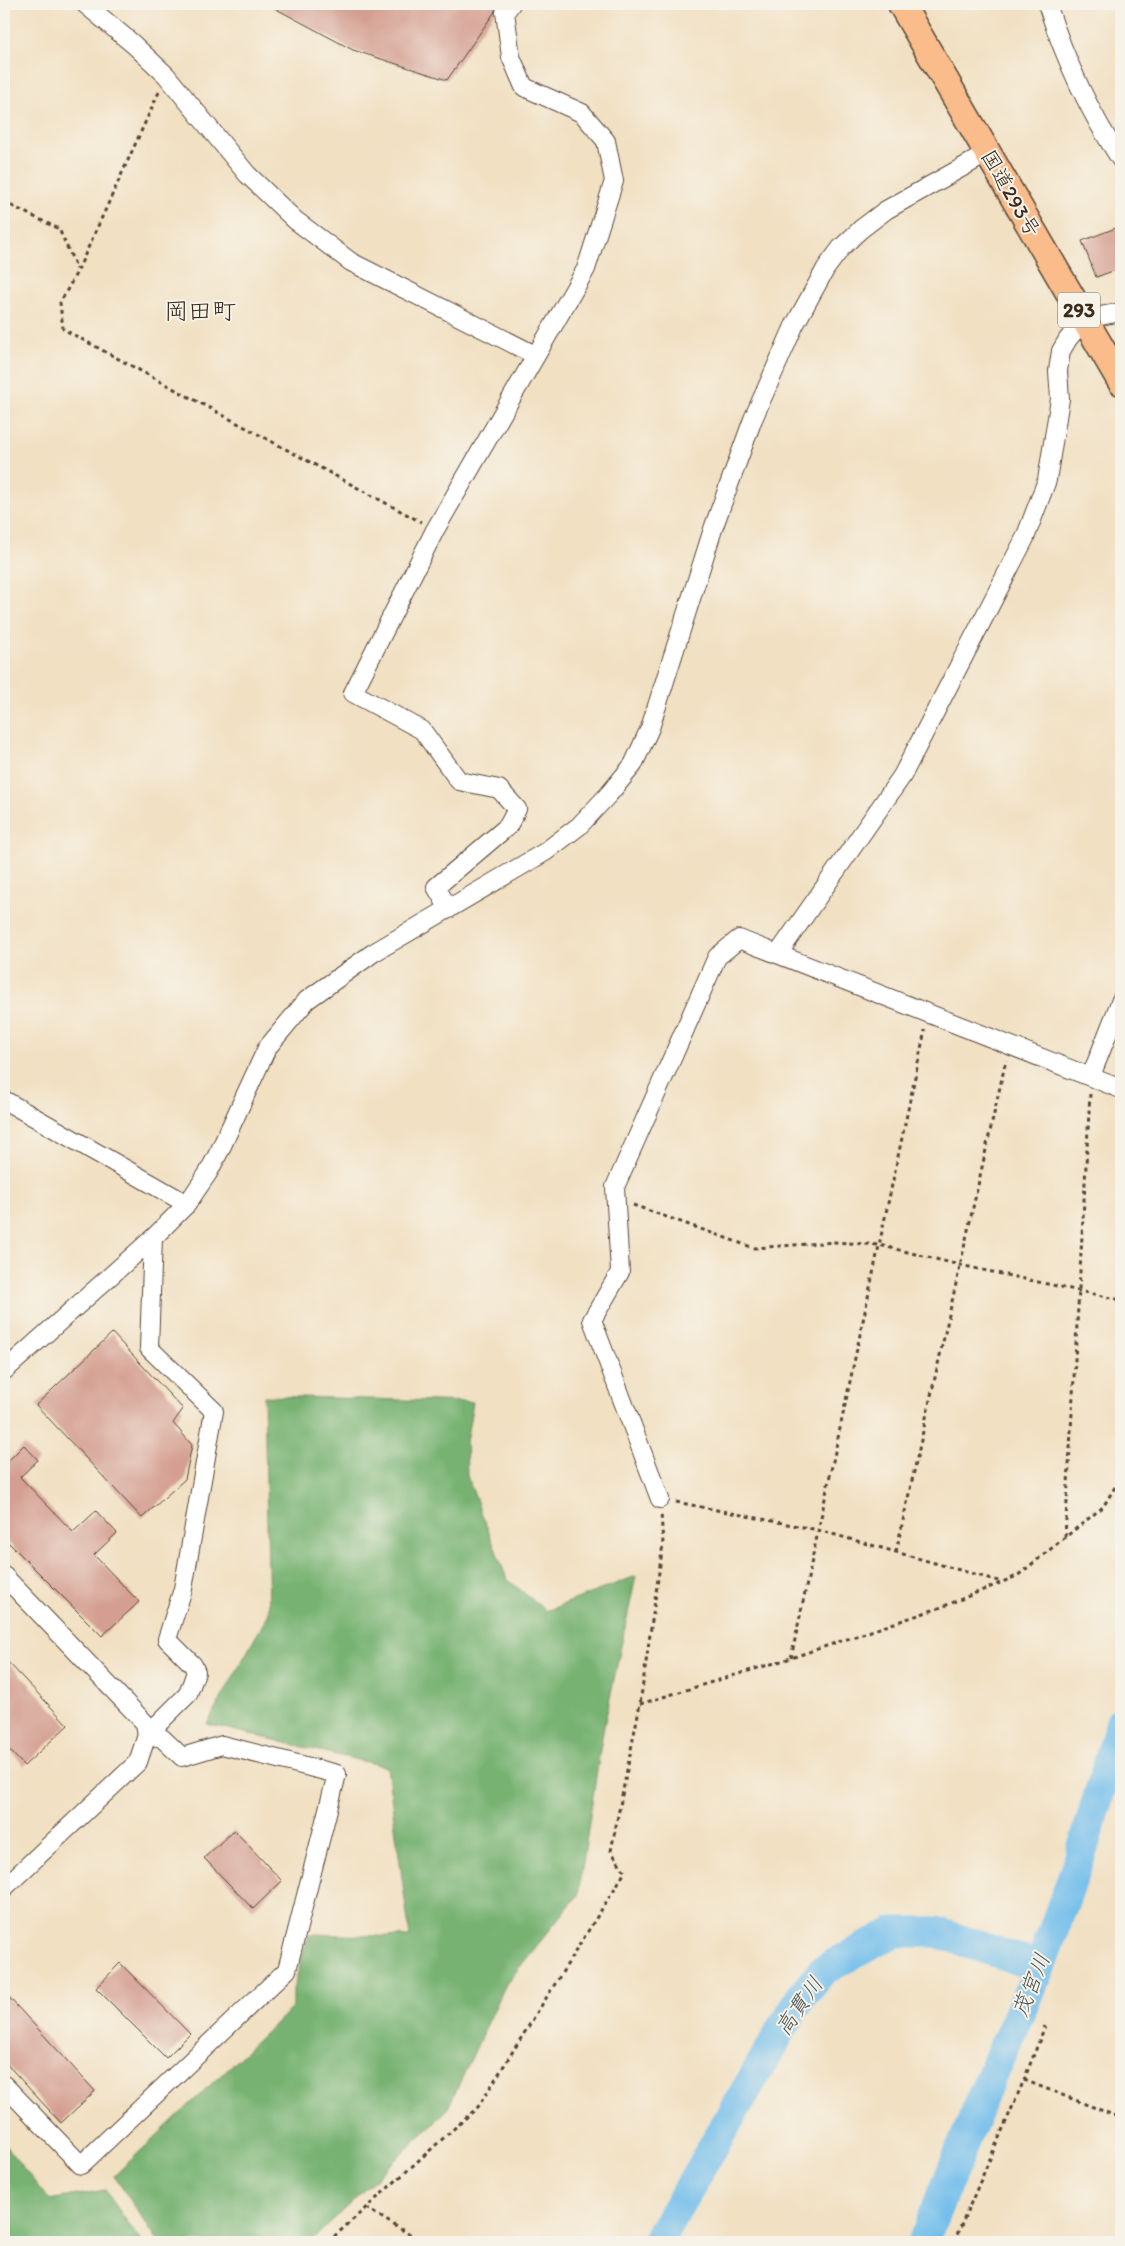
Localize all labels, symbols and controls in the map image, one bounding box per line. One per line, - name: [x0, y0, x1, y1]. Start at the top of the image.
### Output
- street label: 国道293号: [976, 145, 1046, 241]
- road number: 293: [1058, 292, 1100, 328]
- district label: 岡田町: [164, 296, 236, 325]
- water label: 茂宮川: [1006, 1949, 1056, 2021]
- water label: 高貫川: [769, 1971, 829, 2041]

